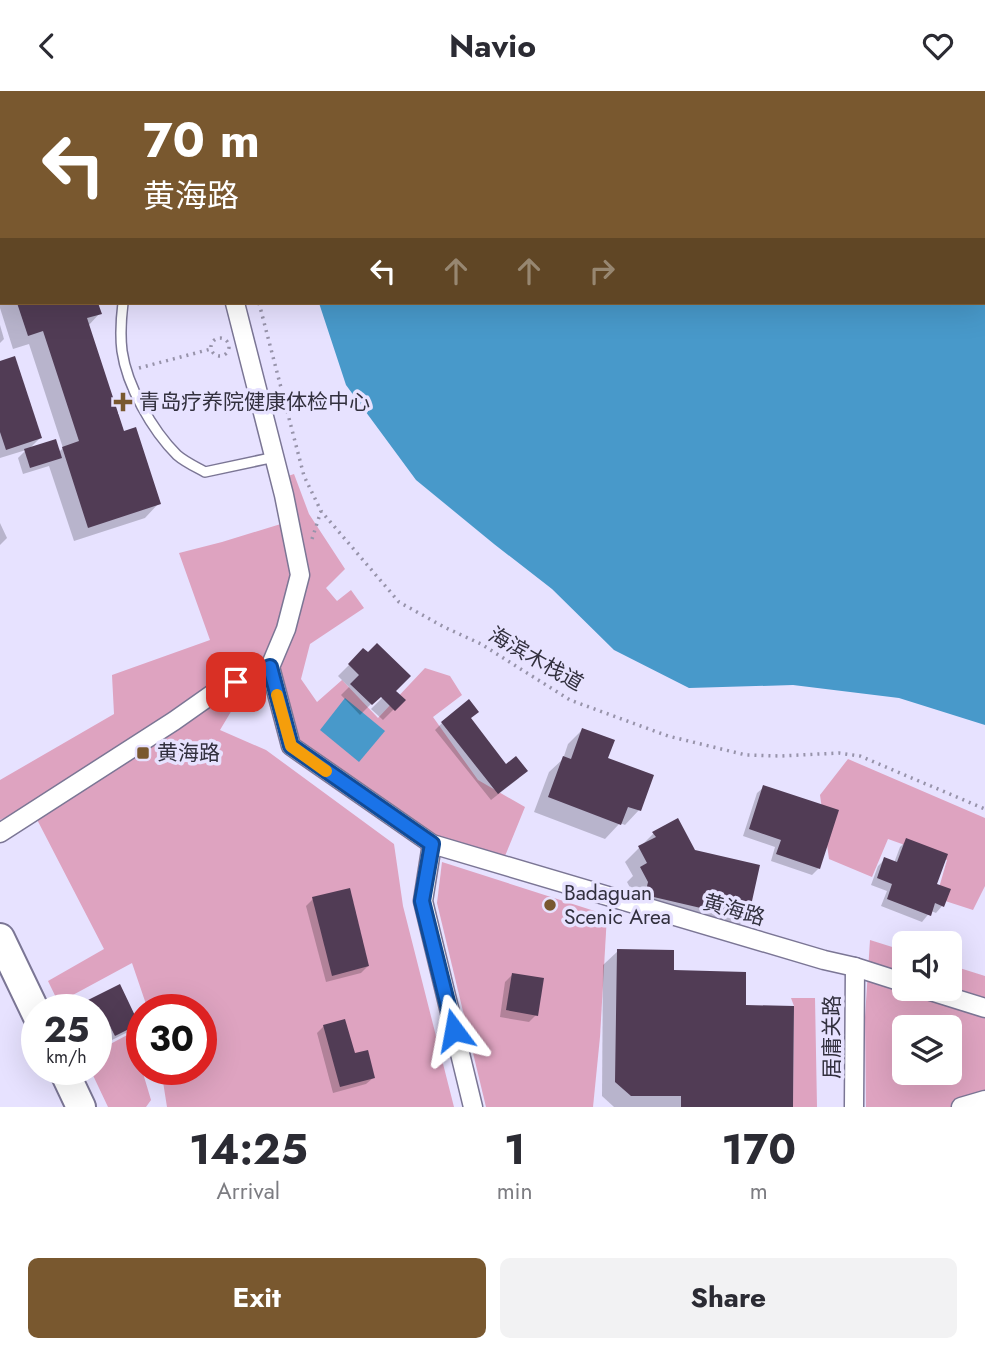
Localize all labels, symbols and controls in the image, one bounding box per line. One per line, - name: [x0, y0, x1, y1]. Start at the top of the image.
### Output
- text: Navio: [449, 23, 536, 69]
- icon: back: [28, 27, 66, 65]
- icon: heart: [919, 27, 957, 65]
- text: 70 m: [143, 105, 260, 175]
- icon: left: [28, 119, 119, 210]
- text: 黄海路: [143, 173, 239, 219]
- icon: left: [364, 252, 402, 290]
- icon: ahead: [437, 252, 475, 290]
- icon: ahead: [510, 252, 548, 290]
- icon: right: [583, 252, 621, 290]
- place label: 青岛疗养院健康体检中心: [139, 387, 370, 417]
- marker: 青岛疗养院健康体检中心: [113, 392, 133, 412]
- street label: 海滨木栈道: [483, 620, 589, 698]
- pin: [206, 652, 266, 712]
- icon: arrive: [217, 663, 255, 701]
- place label: 黄海路: [157, 738, 220, 768]
- marker: 黄海路: [135, 745, 151, 761]
- place label: Badaguan Scenic Area: [564, 878, 671, 932]
- street label: 黄海路: [700, 887, 768, 933]
- marker: Badaguan Scenic Area: [542, 897, 558, 913]
- map controls: [892, 931, 962, 1085]
- button: sound: [892, 931, 962, 1001]
- position arrow: [417, 993, 491, 1067]
- speed limit sign: 30: [126, 994, 217, 1085]
- street label: 居庸关路: [817, 995, 847, 1079]
- text: 25: [44, 1005, 89, 1055]
- button: layers: [892, 1015, 962, 1085]
- text: km/h: [46, 1044, 87, 1070]
- text: 14:25: [189, 1119, 308, 1180]
- text: 1: [504, 1119, 525, 1180]
- text: 170: [722, 1119, 796, 1180]
- text: Arrival: [217, 1174, 280, 1208]
- text: min: [497, 1174, 533, 1208]
- text: m: [750, 1174, 768, 1208]
- button: Exit: [28, 1258, 486, 1338]
- button: Share: [500, 1258, 957, 1338]

